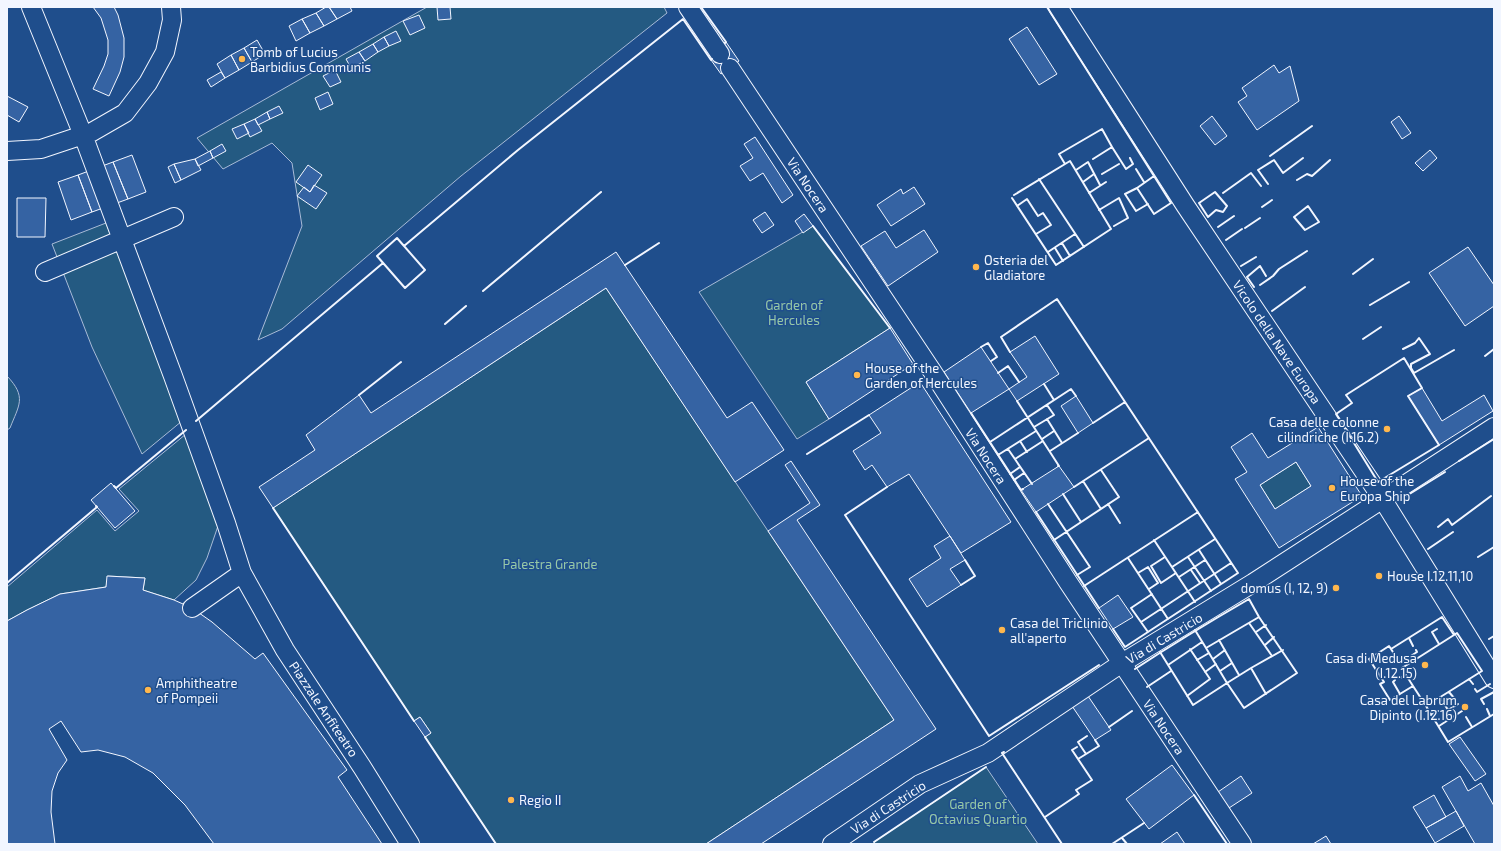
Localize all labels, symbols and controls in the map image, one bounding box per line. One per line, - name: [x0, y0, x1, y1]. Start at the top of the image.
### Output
- place label: Tomb of Lucius Barbidius Communis: [250, 44, 371, 75]
- marker: Tomb of Lucius Barbidius Communis: [237, 54, 247, 64]
- street label: Via Nocera: [784, 154, 832, 216]
- place label: Osteria del Gladiatore: [984, 252, 1048, 283]
- marker: Osteria del Gladiatore: [971, 262, 981, 272]
- street label: Vicolo della Nave Europa: [1230, 277, 1324, 407]
- park label: Garden of Hercules: [765, 297, 824, 328]
- place label: House of the Garden of Hercules: [865, 360, 977, 391]
- marker: House of the Garden of Hercules: [852, 370, 862, 380]
- place label: Casa delle colonne cilindriche (I.16.2): [1269, 414, 1379, 445]
- marker: Casa delle colonne cilindriche (I.16.2): [1382, 424, 1392, 434]
- street label: Via Nocera: [962, 425, 1010, 487]
- place label: House of the Europa Ship: [1340, 473, 1414, 504]
- marker: House of the Europa Ship: [1327, 483, 1337, 493]
- park label: Palestra Grande: [503, 556, 597, 572]
- place label: House I.12.11,10: [1387, 568, 1473, 584]
- marker: House I.12.11,10: [1374, 571, 1384, 581]
- place label: domus (I, 12, 9): [1241, 580, 1328, 596]
- marker: domus (I, 12, 9): [1331, 583, 1341, 593]
- street label: Via di Castricio: [1123, 609, 1205, 667]
- place label: Casa del Triclinio all'aperto: [1010, 615, 1108, 646]
- marker: Casa del Triclinio all'aperto: [997, 625, 1007, 635]
- place label: Casa di Medusa (I.12.15): [1325, 650, 1417, 681]
- street label: Piazzale Anfiteatro: [286, 658, 362, 760]
- marker: Casa di Medusa (I.12.15): [1420, 660, 1430, 670]
- place label: Amphitheatre of Pompeii: [156, 675, 237, 706]
- marker: Amphitheatre of Pompeii: [143, 685, 153, 695]
- place label: Casa del Labrum Dipinto (I.12.16): [1360, 692, 1457, 723]
- street label: Via Nocera: [1140, 696, 1188, 758]
- marker: Casa del Labrum Dipinto (I.12.16): [1460, 702, 1470, 712]
- street label: Via di Castricio: [847, 777, 929, 837]
- place label: Regio II: [519, 792, 562, 808]
- marker: Regio II: [506, 795, 516, 805]
- park label: Garden of Octavius Quartio: [929, 796, 1027, 827]

